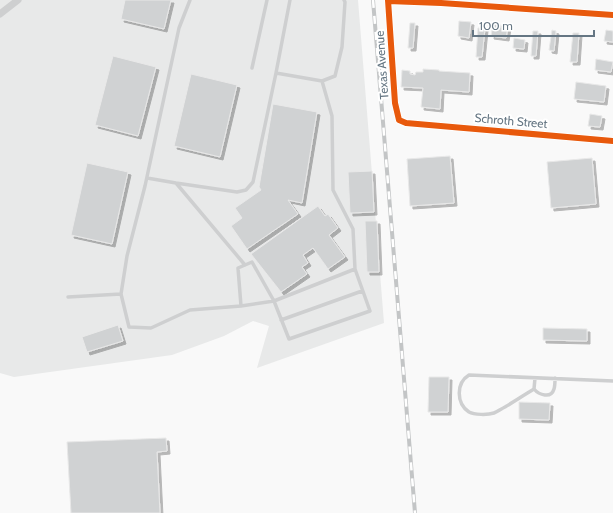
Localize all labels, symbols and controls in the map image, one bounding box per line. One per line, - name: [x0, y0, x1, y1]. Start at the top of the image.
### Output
- scale bar: [473, 12, 594, 38]
- text: 100 m: [479, 18, 513, 33]
- street label: Texas Avenue: [372, 30, 391, 100]
- street label: Schroth Street: [474, 110, 548, 131]

